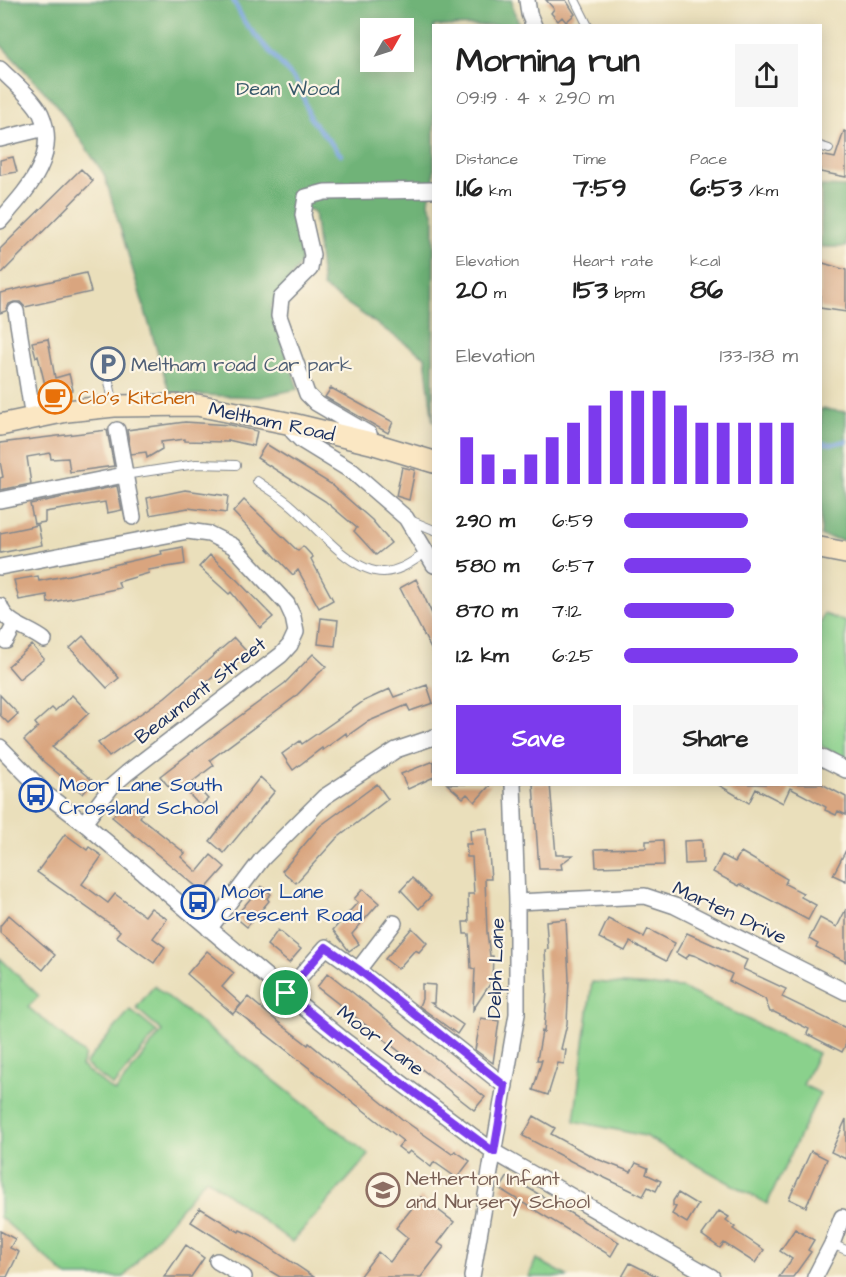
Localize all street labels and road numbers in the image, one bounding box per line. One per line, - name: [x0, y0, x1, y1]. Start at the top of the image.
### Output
- street label: Meltham Road: [206, 395, 337, 449]
- street label: Beaumont Street: [129, 631, 272, 751]
- street label: Marten Drive: [668, 874, 791, 952]
- street label: Delph Lane: [480, 917, 512, 1019]
- street label: Moor Lane: [331, 999, 430, 1083]

